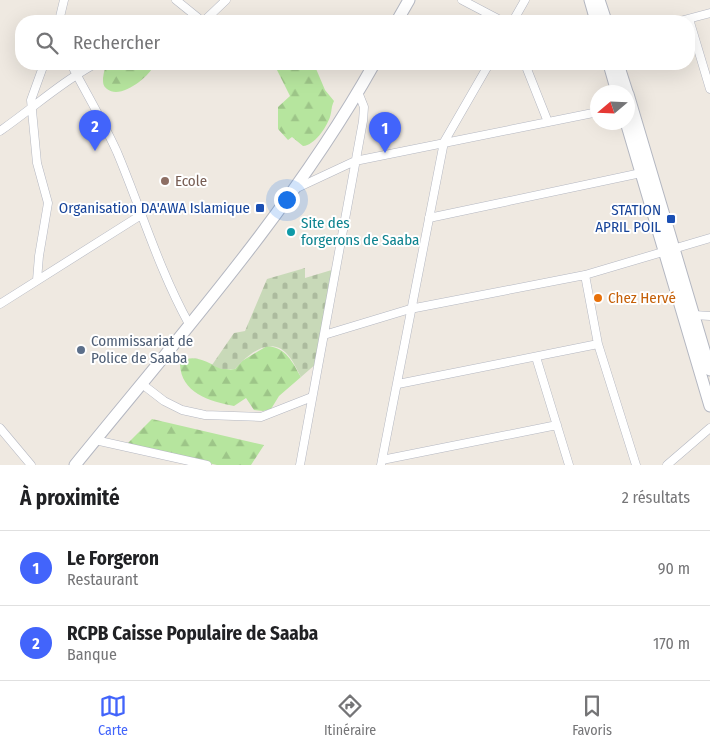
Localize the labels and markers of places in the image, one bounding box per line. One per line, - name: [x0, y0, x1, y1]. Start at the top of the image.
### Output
- pin: 2: [79, 110, 111, 151]
- pin: 1: [369, 112, 401, 153]
- place label: Ecole: [175, 172, 207, 190]
- marker: Ecole: [159, 175, 171, 187]
- place label: Organisation DA'AWA Islamique: [59, 199, 250, 217]
- place label: STATION APRIL POIL: [595, 201, 661, 236]
- marker: Organisation DA'AWA Islamique: [254, 202, 266, 214]
- marker: STATION APRIL POIL: [665, 213, 677, 225]
- place label: Site des forgerons de Saaba: [301, 214, 419, 249]
- marker: Site des forgerons de Saaba: [285, 226, 297, 238]
- place label: Chez Hervé: [608, 289, 676, 307]
- marker: Chez Hervé: [592, 292, 604, 304]
- place label: Commissariat de Police de Saaba: [91, 332, 193, 367]
- marker: Commissariat de Police de Saaba: [75, 344, 87, 356]

